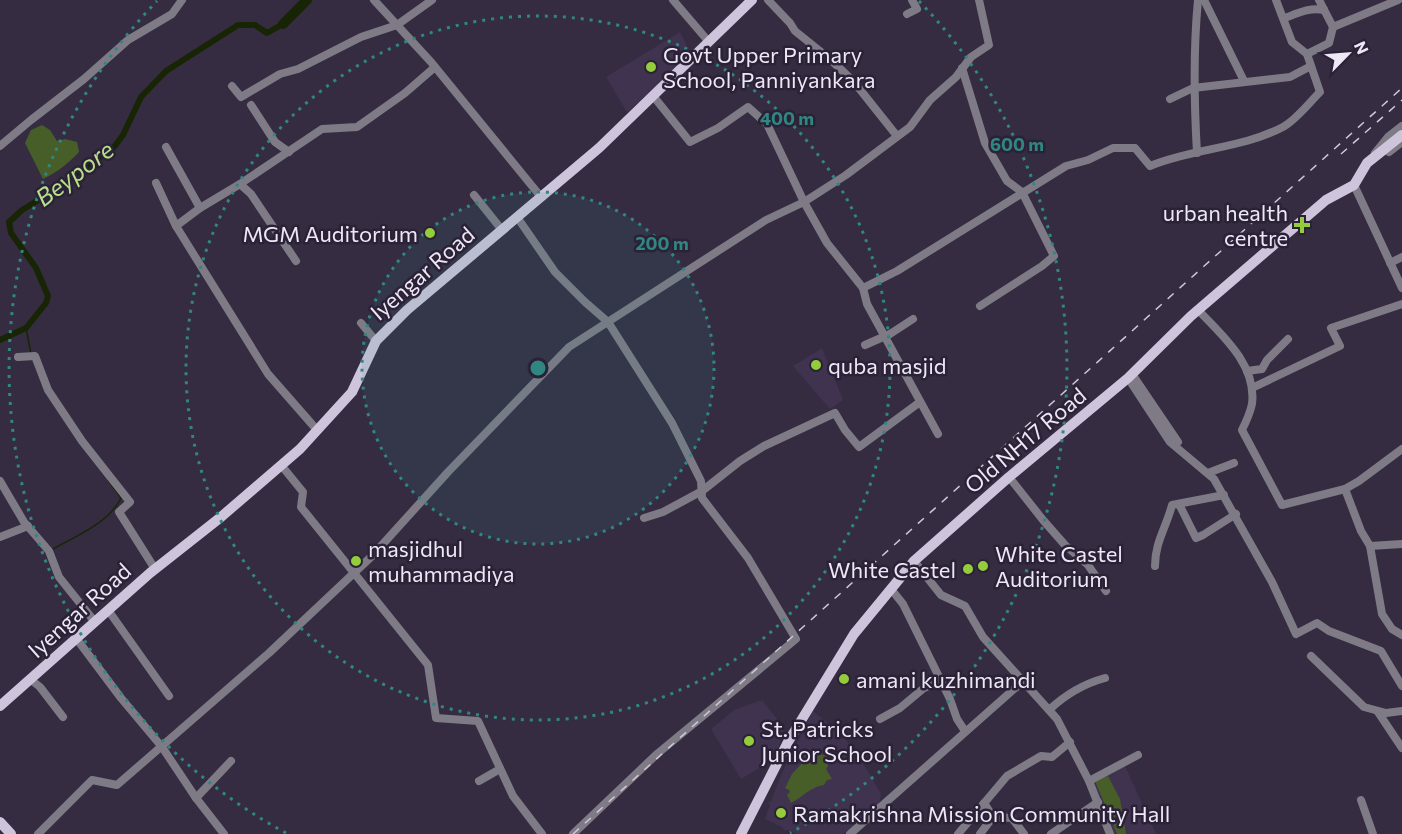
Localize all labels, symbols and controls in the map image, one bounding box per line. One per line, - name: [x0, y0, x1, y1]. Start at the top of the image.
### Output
- north arrow: [1318, 24, 1378, 84]
- text: N: [1351, 38, 1373, 57]
- place label: Govt Upper Primary School, Panniyankara: [663, 41, 876, 93]
- marker: Govt Upper Primary School, Panniyankara: [644, 60, 658, 74]
- text: 400 m: [760, 107, 814, 129]
- text: 600 m: [990, 133, 1044, 155]
- water label: Beypore: [29, 134, 119, 212]
- place label: urban health centre: [1163, 199, 1288, 251]
- marker: urban health centre: [1293, 216, 1311, 234]
- place label: MGM Auditorium: [242, 220, 418, 247]
- street label: Iyengar Road: [364, 220, 480, 326]
- marker: MGM Auditorium: [423, 226, 437, 240]
- text: 200 m: [635, 232, 689, 254]
- place label: quba masjid: [828, 352, 947, 379]
- centre of rings: [528, 358, 548, 378]
- marker: quba masjid: [809, 358, 823, 372]
- street label: Old NH17 Road: [959, 381, 1091, 499]
- place label: masjidhul muhammadiya: [368, 535, 515, 587]
- place label: White Castel Auditorium: [995, 540, 1123, 592]
- marker: masjidhul muhammadiya: [349, 554, 363, 568]
- place label: White Castel: [828, 556, 956, 583]
- street label: Iyengar Road: [22, 557, 136, 663]
- marker: White Castel Auditorium: [976, 559, 990, 573]
- marker: White Castel: [961, 562, 975, 576]
- place label: amani kuzhimandi: [856, 666, 1036, 693]
- marker: amani kuzhimandi: [837, 672, 851, 686]
- place label: St. Patricks Junior School: [761, 715, 892, 767]
- marker: St. Patricks Junior School: [742, 734, 756, 748]
- place label: Ramakrishna Mission Community Hall: [793, 800, 1170, 827]
- marker: Ramakrishna Mission Community Hall: [774, 806, 788, 820]

